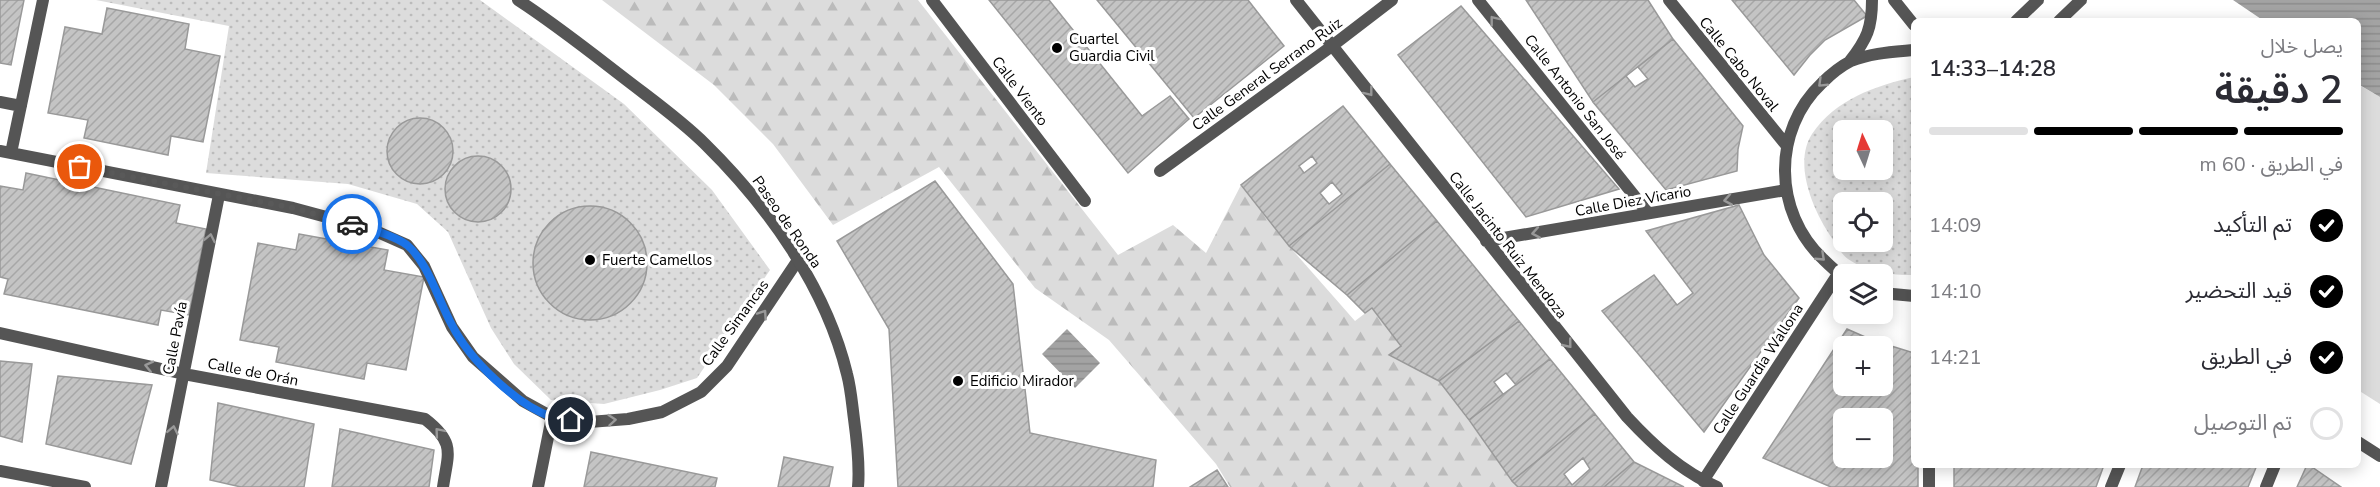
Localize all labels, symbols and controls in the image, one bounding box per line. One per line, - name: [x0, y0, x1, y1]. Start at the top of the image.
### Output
- street label: Calle Cabo Noval: [1695, 12, 1784, 116]
- street label: Calle General Serrano Ruiz: [1188, 13, 1346, 135]
- one-way arrow: [1490, 15, 1501, 26]
- place label: Cuartel Guardia Civil: [1069, 29, 1155, 66]
- street label: Calle Antonio San José: [1520, 30, 1630, 164]
- text: يصل خلال: [2261, 33, 2343, 60]
- marker: Cuartel Guardia Civil: [1050, 41, 1064, 55]
- street label: Calle Viento: [987, 52, 1053, 130]
- text: 14:28–14:33: [1929, 54, 2056, 84]
- text: 2 دقيقة: [2215, 64, 2343, 117]
- one-way arrow: [1819, 76, 1829, 87]
- one-way arrow: [1361, 85, 1372, 96]
- north arrow: [1833, 120, 1893, 180]
- map controls: [1833, 120, 1893, 468]
- pin: [54, 141, 105, 192]
- icon: bag: [63, 150, 96, 183]
- text: في الطريق · 60 m: [2199, 151, 2343, 178]
- street label: Calle Jacinto Ruiz Mendoza: [1444, 167, 1572, 323]
- street label: Paseo de Ronda: [748, 172, 826, 272]
- street label: Calle Diez Vicario: [1573, 181, 1693, 221]
- button: locate: [1833, 192, 1893, 252]
- one-way arrow: [1724, 193, 1733, 205]
- courier: [322, 194, 382, 254]
- icon: car: [336, 208, 369, 241]
- icon: check: [2310, 209, 2343, 242]
- text: تم التأكيد: [2213, 210, 2292, 240]
- text: 14:09: [1929, 212, 1982, 239]
- one-way arrow: [1532, 226, 1541, 238]
- one-way arrow: [203, 233, 216, 243]
- place label: Fuerte Camellos: [602, 250, 712, 270]
- one-way arrow: [1814, 250, 1825, 261]
- marker: Fuerte Camellos: [583, 253, 597, 267]
- button: layers: [1833, 264, 1893, 324]
- icon: check: [2310, 275, 2343, 308]
- street label: Calle Simancas: [697, 276, 773, 370]
- text: قيد التحضير: [2186, 276, 2292, 306]
- text: 14:10: [1929, 278, 1982, 305]
- street label: Calle Pavía: [158, 299, 192, 377]
- street label: Calle Guardia Wallona: [1708, 300, 1808, 438]
- one-way arrow: [756, 309, 767, 320]
- button: +: [1833, 336, 1893, 396]
- one-way arrow: [1560, 337, 1571, 348]
- icon: check: [2310, 341, 2343, 374]
- text: في الطريق: [2201, 342, 2292, 372]
- text: 14:21: [1929, 344, 1982, 371]
- street label: Calle de Orán: [206, 353, 300, 391]
- one-way arrow: [145, 360, 155, 373]
- place label: Edificio Mirador: [970, 371, 1075, 391]
- marker: Edificio Mirador: [951, 374, 965, 388]
- pin: [545, 394, 596, 445]
- icon: home: [554, 403, 587, 436]
- button: −: [1833, 408, 1893, 468]
- text: تم التوصيل: [2194, 408, 2292, 438]
- one-way arrow: [608, 414, 617, 427]
- one-way arrow: [166, 425, 179, 435]
- one-way arrow: [435, 428, 446, 439]

